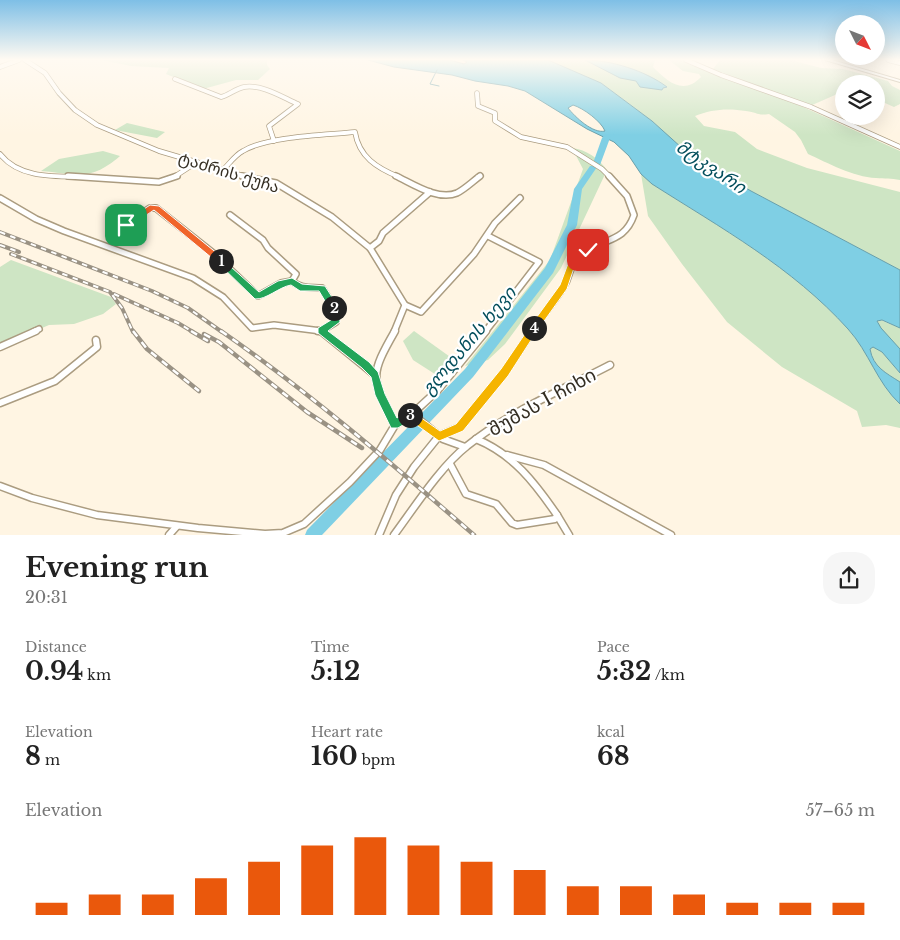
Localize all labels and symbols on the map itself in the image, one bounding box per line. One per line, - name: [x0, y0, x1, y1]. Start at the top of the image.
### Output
- north arrow: [835, 15, 885, 65]
- water label: მტკვარი: [672, 136, 751, 199]
- street label: ტაძრის ქუჩა: [176, 147, 282, 197]
- pin: [105, 204, 147, 246]
- pin: [567, 229, 609, 271]
- pin: 1: [208, 248, 234, 274]
- water label: გლდანის ხევი: [417, 282, 521, 400]
- pin: 2: [322, 296, 346, 320]
- pin: 4: [522, 316, 546, 340]
- street label: შუშას I ჩიხი: [484, 363, 600, 441]
- pin: 3: [398, 402, 422, 428]

